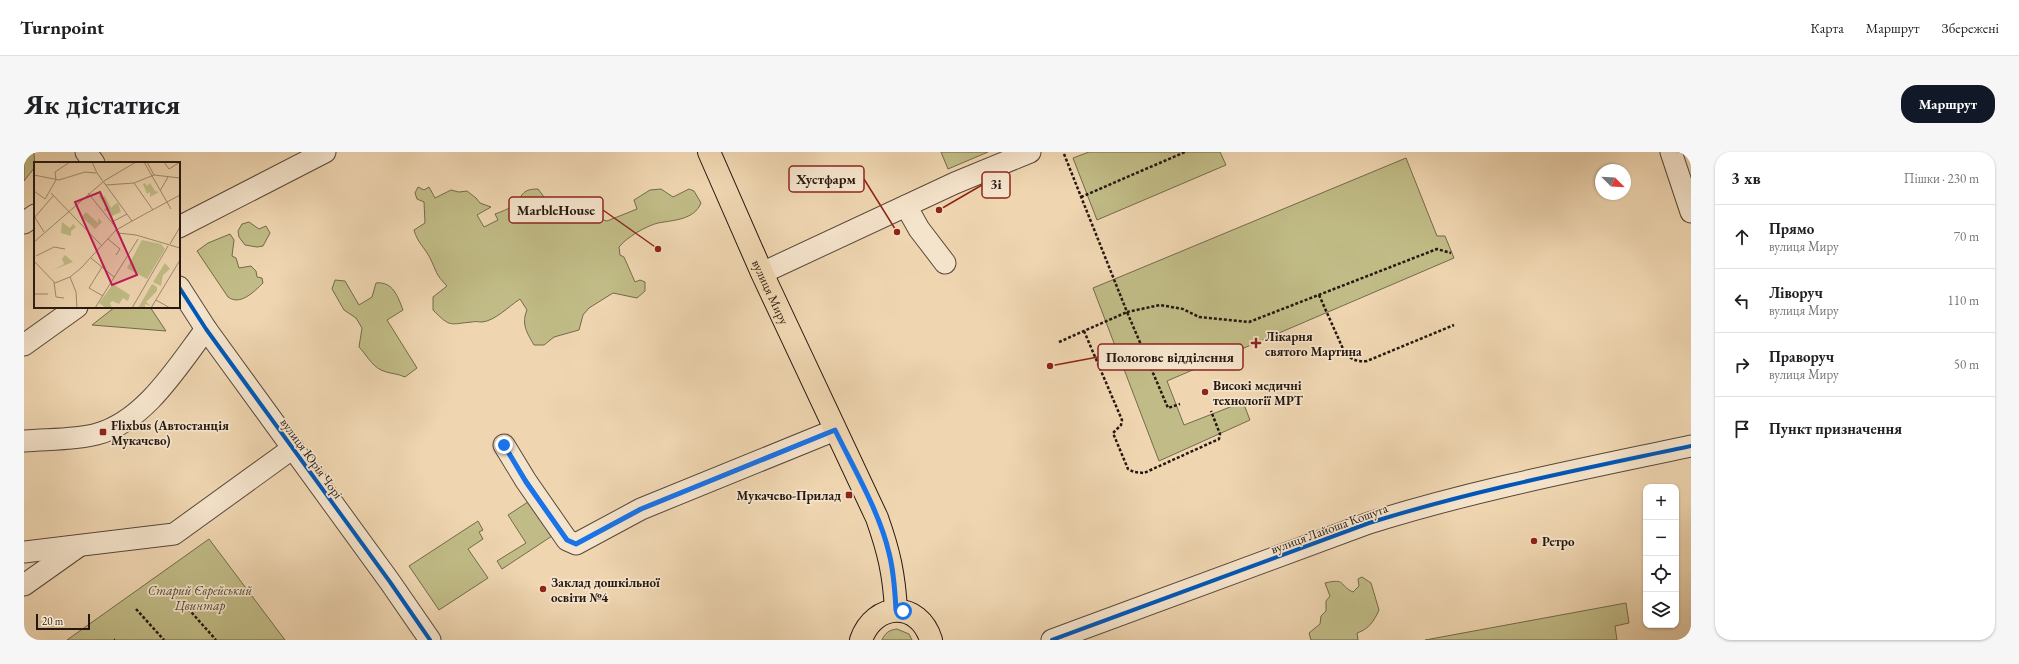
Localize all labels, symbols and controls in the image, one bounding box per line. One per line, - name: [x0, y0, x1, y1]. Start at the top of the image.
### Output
- text: Turnpoint: [20, 15, 104, 40]
- text: Карта: [1810, 19, 1844, 37]
- text: Маршрут: [1866, 19, 1920, 37]
- text: Збережені: [1942, 19, 1999, 37]
- button: Маршрут: [1901, 85, 1995, 123]
- text: Як дістатися: [24, 86, 180, 122]
- inset map: [34, 162, 180, 308]
- north arrow: [1595, 164, 1631, 200]
- callout: Хустфарм: [789, 166, 864, 192]
- text: 3 хв: [1731, 167, 1761, 189]
- text: Хустфарм: [795, 170, 856, 188]
- text: Пішки · 230 m: [1904, 170, 1979, 187]
- callout: 3і: [982, 172, 1010, 198]
- text: 3і: [990, 175, 1002, 193]
- callout: MarbleHouse: [509, 197, 603, 223]
- text: MarbleHouse: [517, 201, 595, 219]
- text: Прямо: [1769, 219, 1814, 238]
- icon: ahead: [1731, 226, 1753, 248]
- text: 70 m: [1954, 228, 1979, 245]
- text: вулиця Миру: [1769, 238, 1839, 255]
- street label: вулиця Миру: [748, 257, 793, 328]
- text: Ліворуч: [1769, 283, 1823, 302]
- icon: left: [1731, 290, 1753, 312]
- text: 110 m: [1948, 292, 1979, 309]
- text: вулиця Миру: [1769, 302, 1839, 319]
- place label: Лікарня святого Мартина: [1265, 328, 1362, 360]
- marker: Лікарня святого Мартина: [1250, 337, 1262, 349]
- callout: Пологове відділення: [1098, 344, 1243, 370]
- text: Праворуч: [1769, 347, 1834, 366]
- text: Пологове відділення: [1106, 348, 1235, 366]
- icon: right: [1731, 354, 1753, 376]
- text: 50 m: [1954, 356, 1979, 373]
- text: вулиця Миру: [1769, 366, 1839, 383]
- place label: Високі медичні технології МРТ: [1213, 377, 1304, 409]
- marker: Високі медичні технології МРТ: [1200, 387, 1210, 397]
- street label: вулиця Юрія Чорі: [277, 415, 347, 502]
- place label: Flixbus (Автостанція Мукачево): [111, 417, 229, 449]
- icon: arrive: [1731, 418, 1753, 440]
- text: Пункт призначення: [1769, 419, 1902, 438]
- marker: Flixbus (Автостанція Мукачево): [98, 427, 108, 437]
- route end: [495, 436, 513, 454]
- map controls: [1643, 484, 1679, 628]
- button: +: [1643, 484, 1679, 520]
- place label: Мукачево-Прилад: [737, 487, 841, 504]
- marker: Мукачево-Прилад: [844, 490, 854, 500]
- street label: вулиця Лайоша Кошута: [1268, 499, 1391, 558]
- button: −: [1643, 520, 1679, 556]
- place label: Ретро: [1542, 533, 1575, 550]
- marker: Ретро: [1529, 536, 1539, 546]
- button: locate: [1643, 556, 1679, 592]
- place label: Заклад дошкільної освіти №4: [551, 574, 661, 606]
- park label: Старий Єврейський Цвинтар: [148, 582, 253, 614]
- marker: Заклад дошкільної освіти №4: [538, 584, 548, 594]
- button: layers: [1643, 592, 1679, 628]
- route start: [894, 602, 912, 620]
- scale bar: [36, 612, 90, 631]
- text: 20 m: [42, 614, 63, 628]

